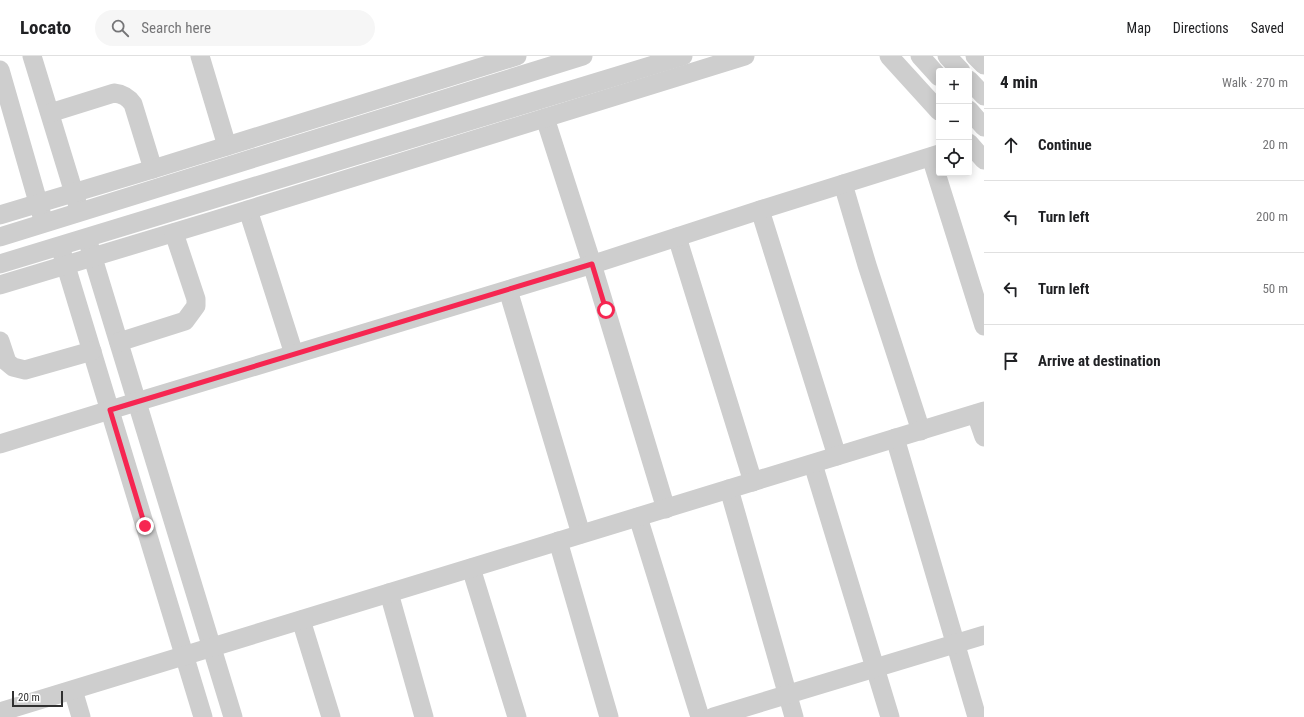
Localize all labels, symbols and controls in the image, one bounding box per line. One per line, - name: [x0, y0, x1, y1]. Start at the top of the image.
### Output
- search box: [95, 10, 375, 46]
- text: Locato: [20, 16, 71, 39]
- icon: search: [109, 17, 131, 39]
- text: Search here: [141, 19, 211, 37]
- text: Map: [1127, 20, 1151, 36]
- text: Directions: [1173, 20, 1229, 36]
- text: Saved: [1251, 20, 1284, 36]
- map controls: [936, 68, 972, 176]
- button: +: [936, 68, 972, 104]
- text: 4 min: [1000, 72, 1038, 92]
- text: Walk · 270 m: [1222, 75, 1288, 90]
- button: −: [936, 104, 972, 140]
- icon: ahead: [1000, 134, 1022, 156]
- text: Continue: [1038, 136, 1092, 154]
- text: 20 m: [1262, 137, 1288, 152]
- button: locate: [936, 140, 972, 176]
- icon: left: [1000, 206, 1022, 228]
- text: Turn left: [1038, 208, 1089, 226]
- text: 200 m: [1256, 209, 1288, 224]
- icon: left: [1000, 278, 1022, 300]
- text: Turn left: [1038, 280, 1089, 298]
- text: 50 m: [1262, 281, 1288, 296]
- route start: [597, 301, 615, 319]
- icon: arrive: [1000, 350, 1022, 372]
- text: Arrive at destination: [1038, 352, 1161, 370]
- route end: [136, 517, 154, 535]
- scale bar: [12, 689, 63, 708]
- text: 20 m: [18, 691, 40, 704]

